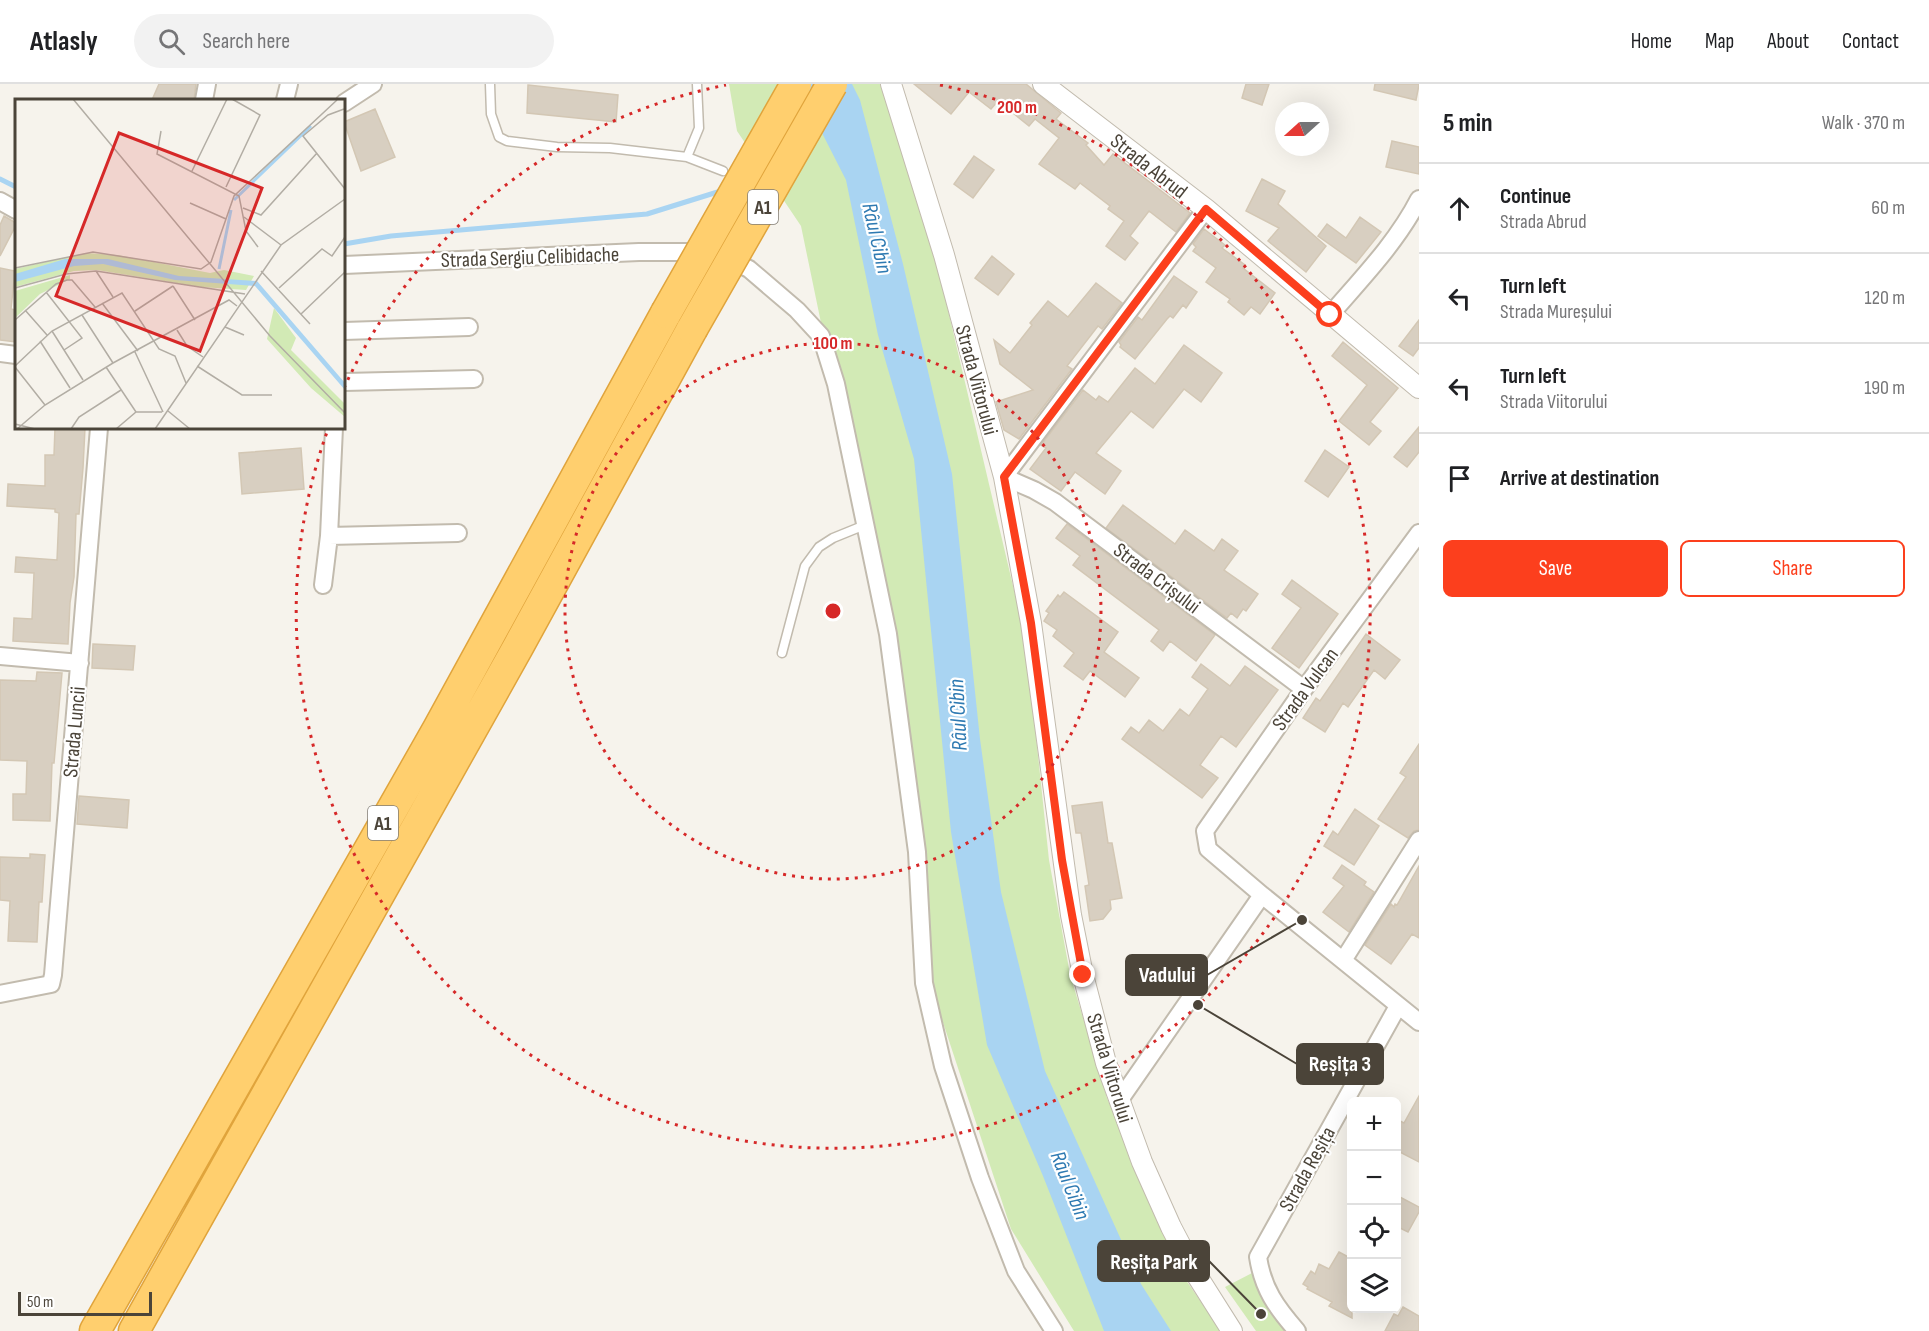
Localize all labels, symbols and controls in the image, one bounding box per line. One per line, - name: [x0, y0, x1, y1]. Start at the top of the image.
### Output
- search box: [134, 14, 554, 68]
- text: Atlasly: [30, 25, 98, 58]
- icon: search: [155, 25, 188, 58]
- text: Search here: [203, 28, 290, 55]
- text: Home: [1631, 29, 1672, 54]
- text: Map: [1705, 29, 1734, 54]
- text: About: [1767, 29, 1809, 54]
- text: Contact: [1842, 29, 1899, 54]
- text: 200 m: [997, 97, 1037, 118]
- inset map: [15, 99, 345, 429]
- north arrow: [1275, 102, 1329, 156]
- text: 5 min: [1443, 108, 1493, 139]
- text: Walk · 370 m: [1822, 111, 1905, 135]
- street label: Strada Abrud: [1105, 129, 1192, 204]
- text: Continue: [1500, 183, 1571, 210]
- road number: A1: [748, 190, 778, 224]
- icon: ahead: [1443, 192, 1476, 225]
- text: 60 m: [1871, 196, 1905, 220]
- water label: Râul Cibin: [855, 200, 898, 276]
- text: Strada Abrud: [1500, 210, 1587, 234]
- street label: Strada Sergiu Celibidache: [440, 242, 620, 273]
- text: Turn left: [1500, 273, 1566, 300]
- icon: left: [1443, 282, 1476, 315]
- text: 120 m: [1865, 286, 1905, 310]
- text: Strada Mureșului: [1500, 300, 1612, 324]
- route start: [1316, 301, 1342, 327]
- street label: Strada Viitorului: [950, 322, 1003, 438]
- text: 100 m: [814, 333, 853, 354]
- text: Turn left: [1500, 363, 1566, 390]
- icon: left: [1443, 372, 1476, 405]
- text: 190 m: [1864, 376, 1905, 400]
- text: Strada Viitorului: [1500, 390, 1608, 414]
- icon: arrive: [1443, 462, 1476, 495]
- text: Arrive at destination: [1500, 465, 1659, 492]
- street label: Strada Crișului: [1108, 538, 1205, 619]
- button: Save: [1443, 540, 1668, 597]
- button: Share: [1680, 540, 1905, 597]
- centre of rings: [823, 601, 843, 621]
- street label: Strada Vulcan: [1267, 643, 1344, 736]
- water label: Râul Cibin: [943, 678, 974, 751]
- street label: Strada Luncii: [58, 686, 91, 779]
- road number: A1: [368, 806, 398, 840]
- callout: Vadului: [1126, 955, 1207, 995]
- route end: [1069, 961, 1095, 987]
- text: Vadului: [1139, 962, 1195, 989]
- street label: Strada Viitorului: [1081, 1010, 1138, 1126]
- callout: Reșița 3: [1297, 1044, 1383, 1084]
- text: Reșița 3: [1309, 1051, 1371, 1078]
- map controls: [1347, 1097, 1401, 1313]
- button: +: [1347, 1097, 1401, 1151]
- street label: Strada Reșița: [1274, 1122, 1341, 1216]
- water label: Râul Cibin: [1044, 1147, 1096, 1224]
- button: −: [1347, 1151, 1401, 1205]
- button: locate: [1347, 1205, 1401, 1259]
- callout: Reșița Park: [1098, 1241, 1209, 1281]
- text: Reșița Park: [1110, 1249, 1198, 1276]
- button: layers: [1347, 1259, 1401, 1313]
- scale bar: [18, 1289, 152, 1316]
- text: 50 m: [27, 1293, 53, 1312]

